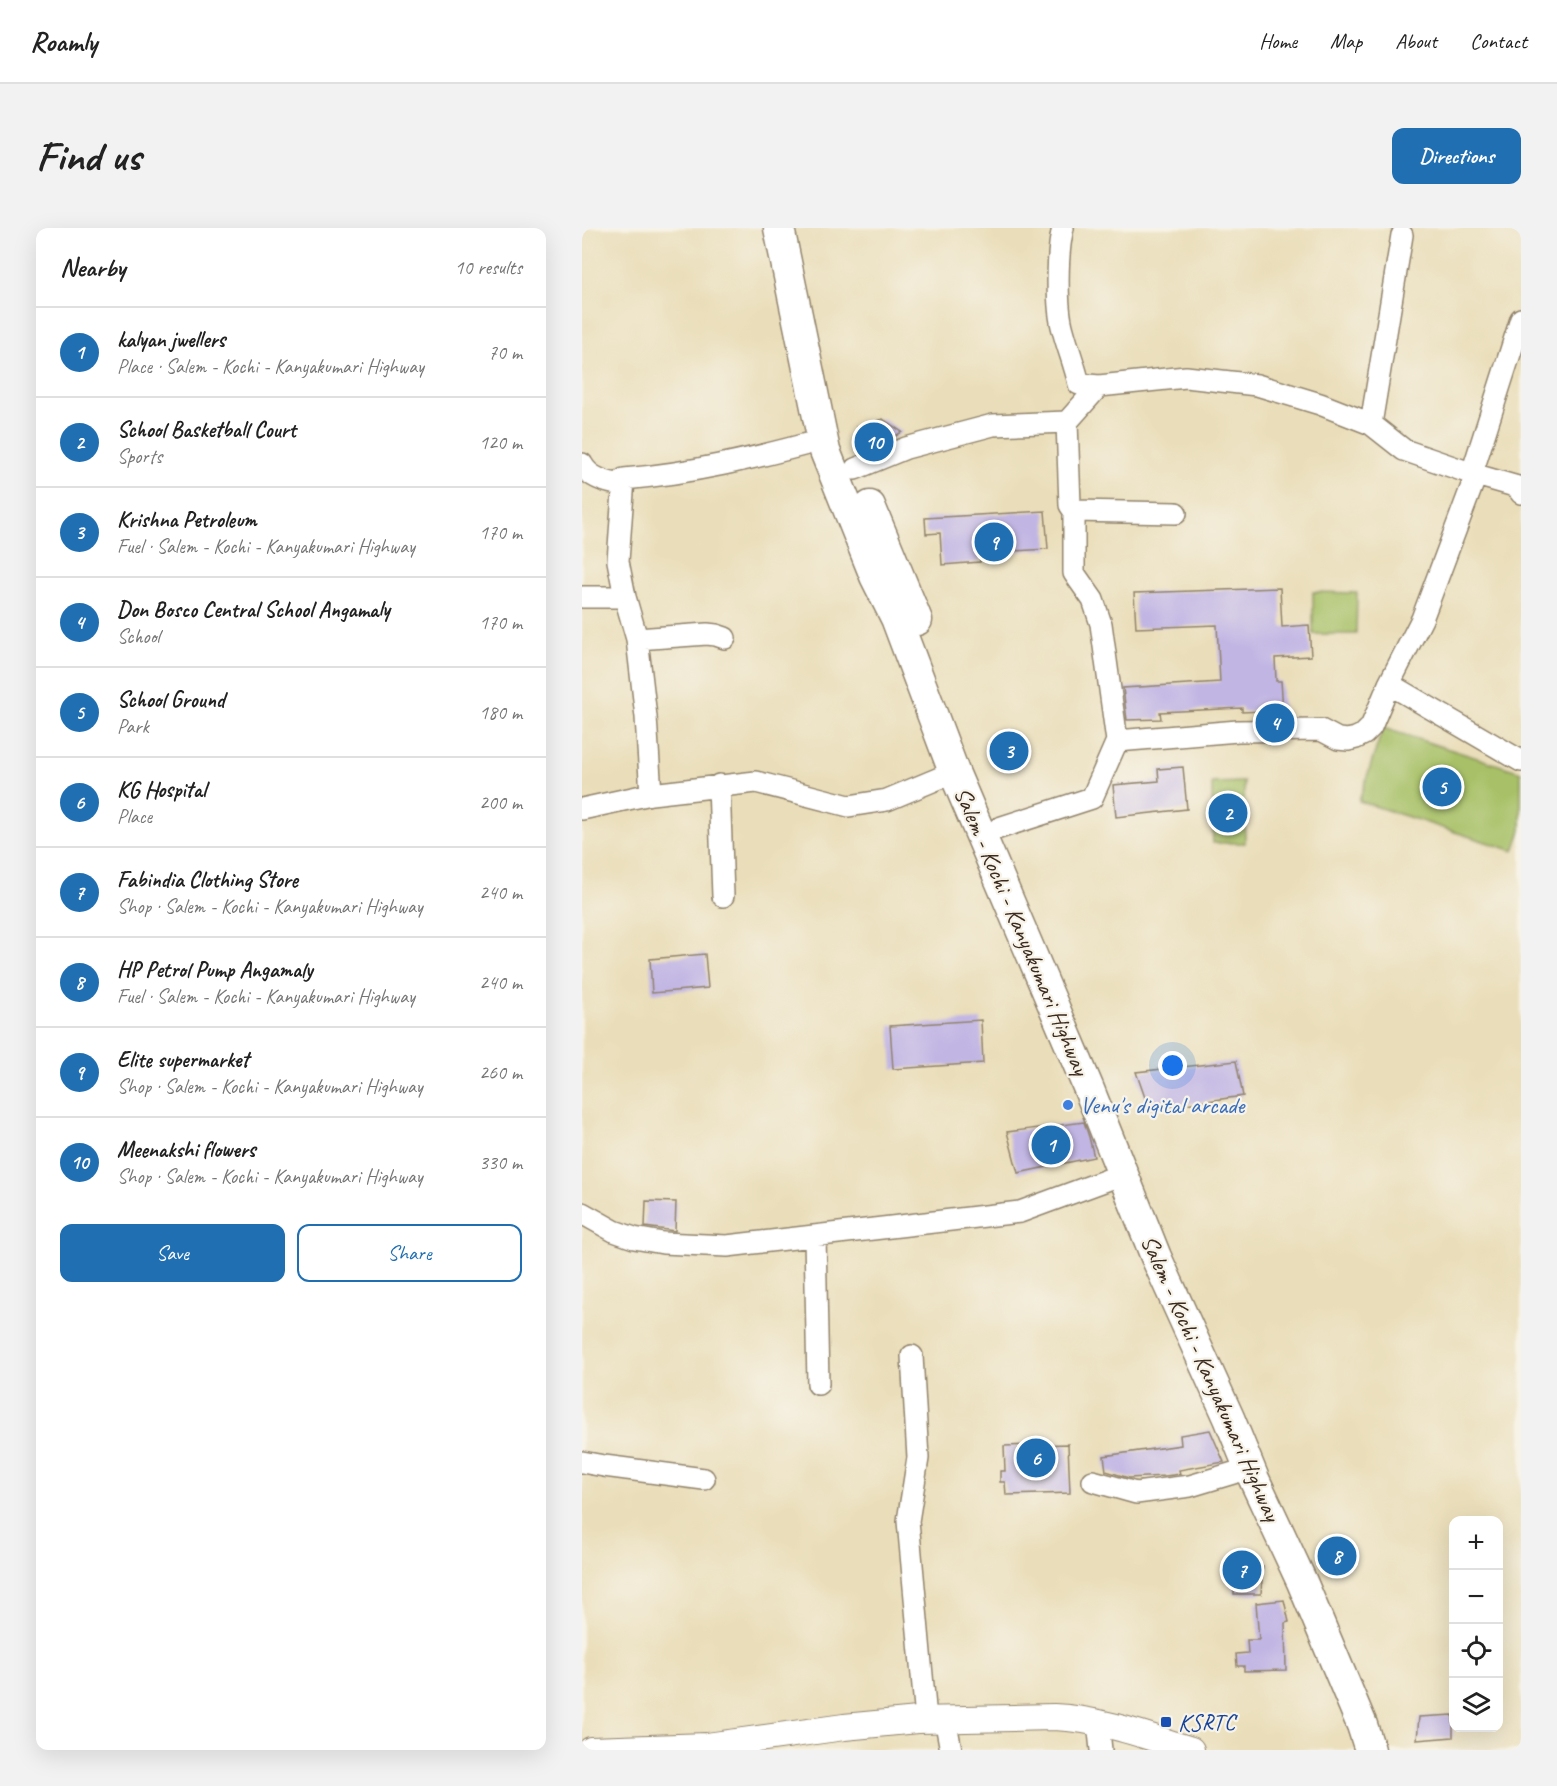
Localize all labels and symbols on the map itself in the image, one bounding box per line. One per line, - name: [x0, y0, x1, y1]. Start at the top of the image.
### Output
- pin: 10: [854, 420, 894, 464]
- pin: 9: [974, 520, 1014, 564]
- pin: 4: [1256, 700, 1294, 746]
- pin: 3: [990, 728, 1028, 774]
- pin: 5: [1422, 764, 1462, 810]
- street label: Salem - Kochi - Kanyakumari Highway: [948, 783, 1097, 1081]
- pin: 2: [1208, 790, 1248, 836]
- your location: [1158, 1051, 1187, 1080]
- place label: Venu's digital arcade: [1080, 1090, 1247, 1120]
- marker: Venu's digital arcade: [1061, 1098, 1075, 1112]
- pin: 1: [1032, 1122, 1070, 1168]
- street label: Salem - Kochi - Kanyakumari Highway: [1134, 1230, 1288, 1527]
- pin: 6: [1016, 1436, 1056, 1480]
- pin: 8: [1318, 1534, 1356, 1578]
- pin: 7: [1222, 1548, 1262, 1592]
- place label: KSRTC: [1178, 1707, 1239, 1737]
- marker: KSRTC: [1159, 1715, 1173, 1729]

